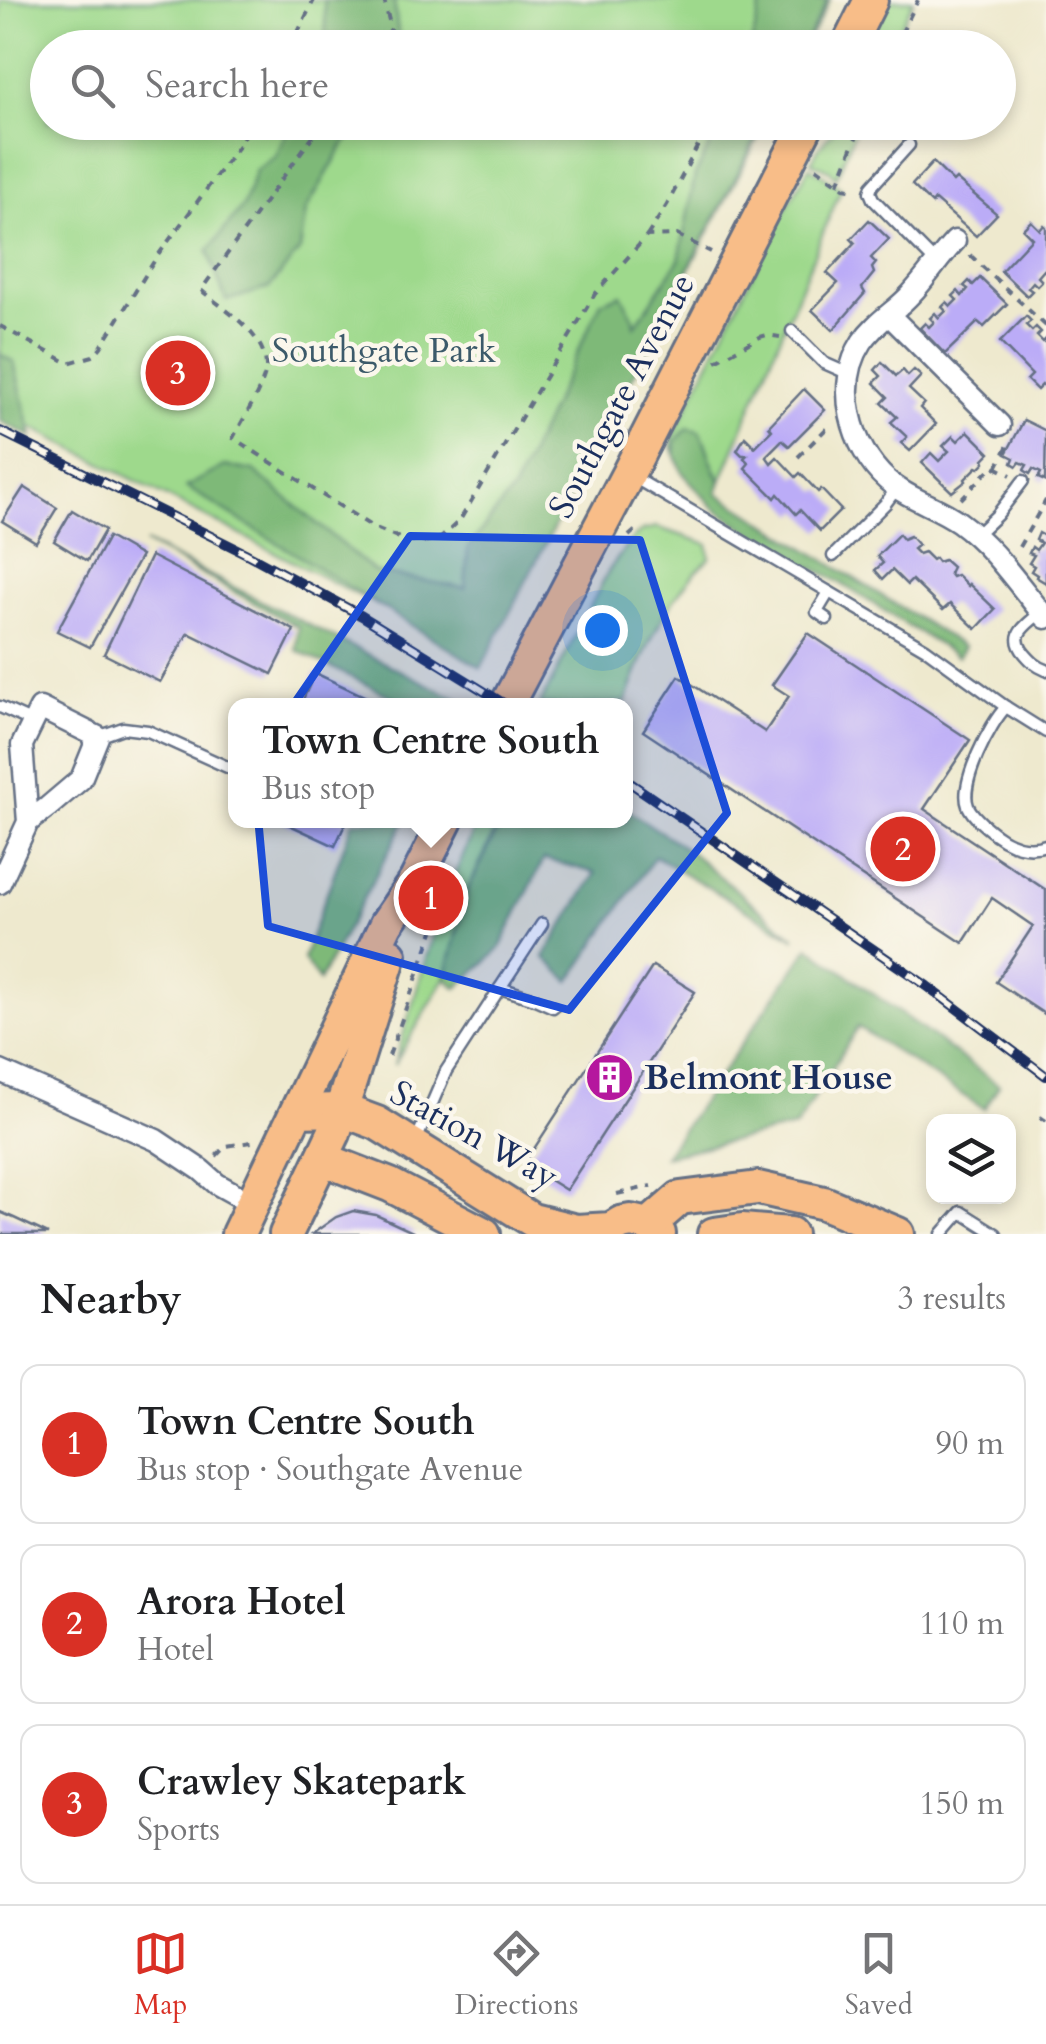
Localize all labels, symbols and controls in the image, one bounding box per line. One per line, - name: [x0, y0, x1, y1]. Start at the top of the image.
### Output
- search box: [30, 30, 1016, 140]
- icon: search: [65, 58, 120, 113]
- text: Search here: [145, 59, 329, 111]
- street label: Southgate Avenue: [537, 265, 707, 527]
- park label: Southgate Park: [272, 327, 496, 375]
- pin: 3: [146, 336, 210, 410]
- your location: [577, 605, 628, 656]
- popup: [228, 698, 633, 828]
- text: Town Centre South: [262, 715, 599, 767]
- text: Bus stop: [262, 767, 375, 811]
- pin: 2: [870, 812, 936, 886]
- pin: 1: [398, 860, 464, 936]
- building icon: Belmont House: [583, 1052, 635, 1104]
- place label: Belmont House: [644, 1054, 893, 1102]
- street label: Station Way: [381, 1069, 567, 1201]
- map controls: [926, 1114, 1016, 1204]
- button: layers: [926, 1114, 1016, 1204]
- text: Nearby: [40, 1271, 182, 1328]
- text: 3 results: [898, 1277, 1006, 1321]
- text: Town Centre South: [137, 1396, 475, 1448]
- text: 1: [66, 1422, 83, 1466]
- text: 90 m: [936, 1422, 1004, 1466]
- text: Bus stop · Southgate Avenue: [137, 1448, 523, 1492]
- text: Arora Hotel: [137, 1576, 346, 1628]
- text: 2: [66, 1602, 83, 1646]
- text: 110 m: [919, 1602, 1004, 1646]
- text: Hotel: [137, 1628, 214, 1672]
- text: Crawley Skatepark: [137, 1756, 466, 1808]
- text: 3: [66, 1782, 83, 1826]
- text: 150 m: [919, 1782, 1004, 1826]
- text: Sports: [137, 1808, 220, 1852]
- tab: Map: [133, 1926, 188, 2024]
- tab: Directions: [455, 1926, 578, 2024]
- tab: Saved: [845, 1926, 913, 2024]

